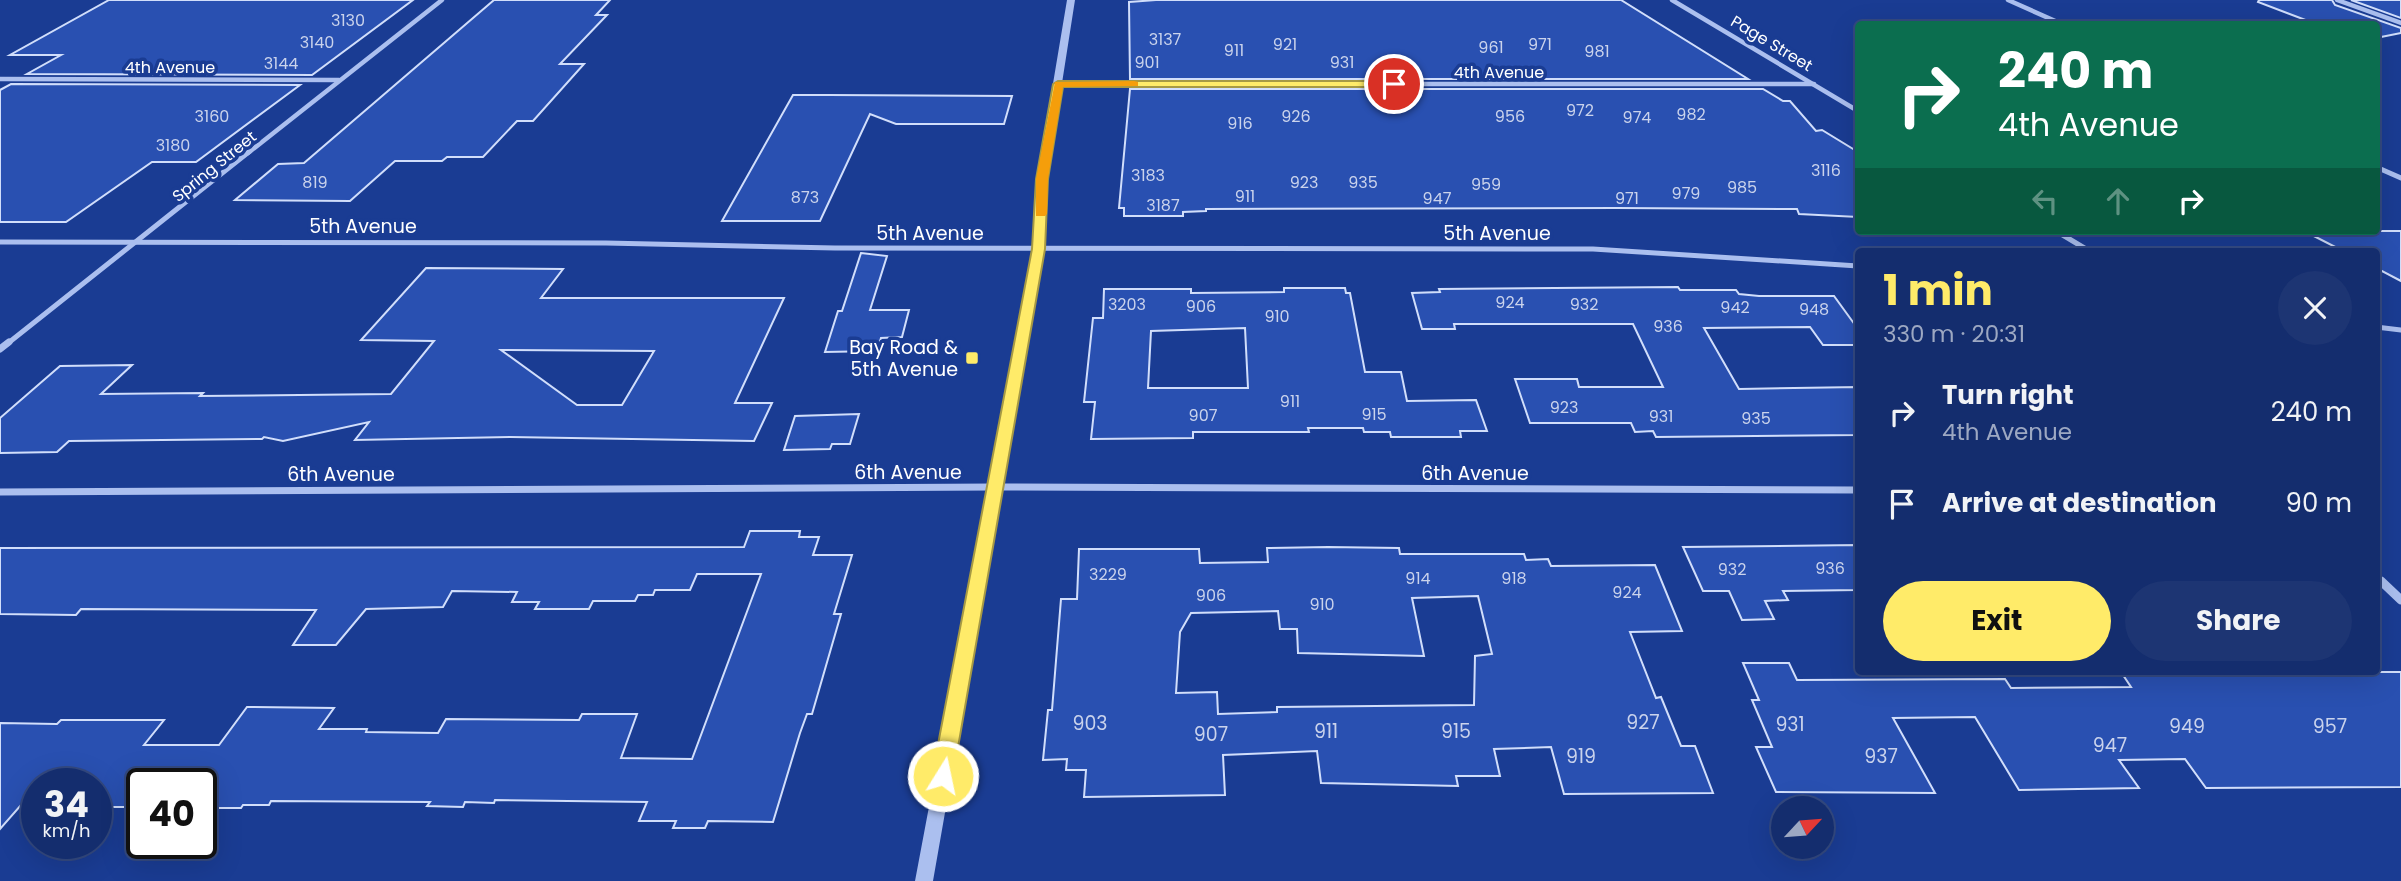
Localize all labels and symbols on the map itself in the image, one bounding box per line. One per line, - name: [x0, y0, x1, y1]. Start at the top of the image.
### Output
- house number: 3130: [331, 9, 365, 32]
- street label: Page Street: [1726, 10, 1817, 77]
- house number: 3137: [1149, 28, 1182, 51]
- house number: 3140: [300, 31, 334, 54]
- house number: 921: [1273, 33, 1297, 56]
- house number: 971: [1528, 33, 1552, 56]
- house number: 961: [1478, 36, 1504, 59]
- house number: 911: [1224, 39, 1244, 62]
- house number: 981: [1584, 40, 1610, 63]
- house number: 901: [1134, 51, 1160, 74]
- house number: 931: [1330, 51, 1354, 74]
- house number: 3144: [264, 52, 298, 75]
- pin: [1364, 54, 1424, 114]
- street label: 4th Avenue: [125, 56, 215, 79]
- street label: 4th Avenue: [1454, 61, 1544, 84]
- house number: 972: [1566, 99, 1594, 122]
- house number: 982: [1676, 103, 1706, 126]
- house number: 3160: [195, 105, 229, 128]
- house number: 926: [1281, 105, 1311, 128]
- house number: 956: [1495, 105, 1525, 128]
- house number: 974: [1623, 106, 1651, 129]
- house number: 916: [1227, 112, 1253, 135]
- street label: Spring Street: [167, 125, 261, 208]
- house number: 3180: [156, 134, 190, 157]
- house number: 3116: [1811, 159, 1841, 182]
- house number: 3183: [1131, 164, 1165, 187]
- house number: 819: [302, 171, 328, 194]
- house number: 923: [1290, 171, 1318, 194]
- house number: 935: [1348, 171, 1378, 194]
- house number: 959: [1471, 173, 1501, 196]
- house number: 985: [1727, 176, 1757, 199]
- house number: 979: [1672, 182, 1700, 205]
- house number: 911: [1235, 185, 1255, 208]
- house number: 873: [791, 186, 819, 209]
- house number: 947: [1423, 187, 1452, 210]
- house number: 971: [1615, 187, 1639, 210]
- house number: 3187: [1146, 194, 1180, 217]
- street label: 5th Avenue: [309, 213, 417, 240]
- street label: 5th Avenue: [876, 220, 984, 247]
- street label: 5th Avenue: [1443, 220, 1551, 247]
- house number: 924: [1495, 291, 1525, 314]
- house number: 3203: [1108, 293, 1146, 316]
- house number: 932: [1570, 293, 1598, 316]
- house number: 906: [1186, 295, 1216, 318]
- house number: 942: [1720, 296, 1750, 319]
- house number: 948: [1799, 298, 1829, 321]
- house number: 910: [1264, 305, 1290, 328]
- house number: 936: [1653, 315, 1683, 338]
- place label: Bay Road & 5th Avenue: [849, 334, 958, 383]
- marker: Bay Road & 5th Avenue: [964, 350, 980, 366]
- house number: 911: [1280, 390, 1300, 413]
- house number: 923: [1550, 396, 1578, 419]
- house number: 915: [1361, 403, 1387, 426]
- house number: 907: [1189, 404, 1218, 427]
- house number: 931: [1649, 405, 1673, 428]
- house number: 935: [1741, 407, 1771, 430]
- street label: 6th Avenue: [854, 459, 962, 486]
- street label: 6th Avenue: [1421, 460, 1529, 487]
- street label: 6th Avenue: [287, 461, 395, 488]
- house number: 936: [1815, 557, 1845, 580]
- house number: 932: [1718, 558, 1746, 581]
- house number: 3229: [1089, 563, 1127, 586]
- house number: 914: [1405, 567, 1431, 590]
- house number: 918: [1501, 567, 1527, 590]
- house number: 924: [1612, 581, 1642, 604]
- house number: 906: [1196, 584, 1226, 607]
- house number: 910: [1309, 593, 1335, 616]
- house number: 927: [1626, 709, 1660, 736]
- house number: 903: [1072, 710, 1108, 737]
- house number: 931: [1775, 711, 1805, 738]
- house number: 949: [2169, 713, 2205, 740]
- house number: 957: [2313, 713, 2347, 740]
- house number: 911: [1314, 718, 1338, 745]
- house number: 915: [1441, 718, 1471, 745]
- house number: 907: [1194, 721, 1228, 748]
- house number: 947: [2093, 732, 2127, 759]
- position arrow: [906, 739, 980, 813]
- house number: 919: [1566, 743, 1596, 770]
- house number: 937: [1864, 743, 1898, 770]
- speed limit sign: 40: [126, 768, 217, 859]
- north arrow: [1771, 796, 1834, 859]

